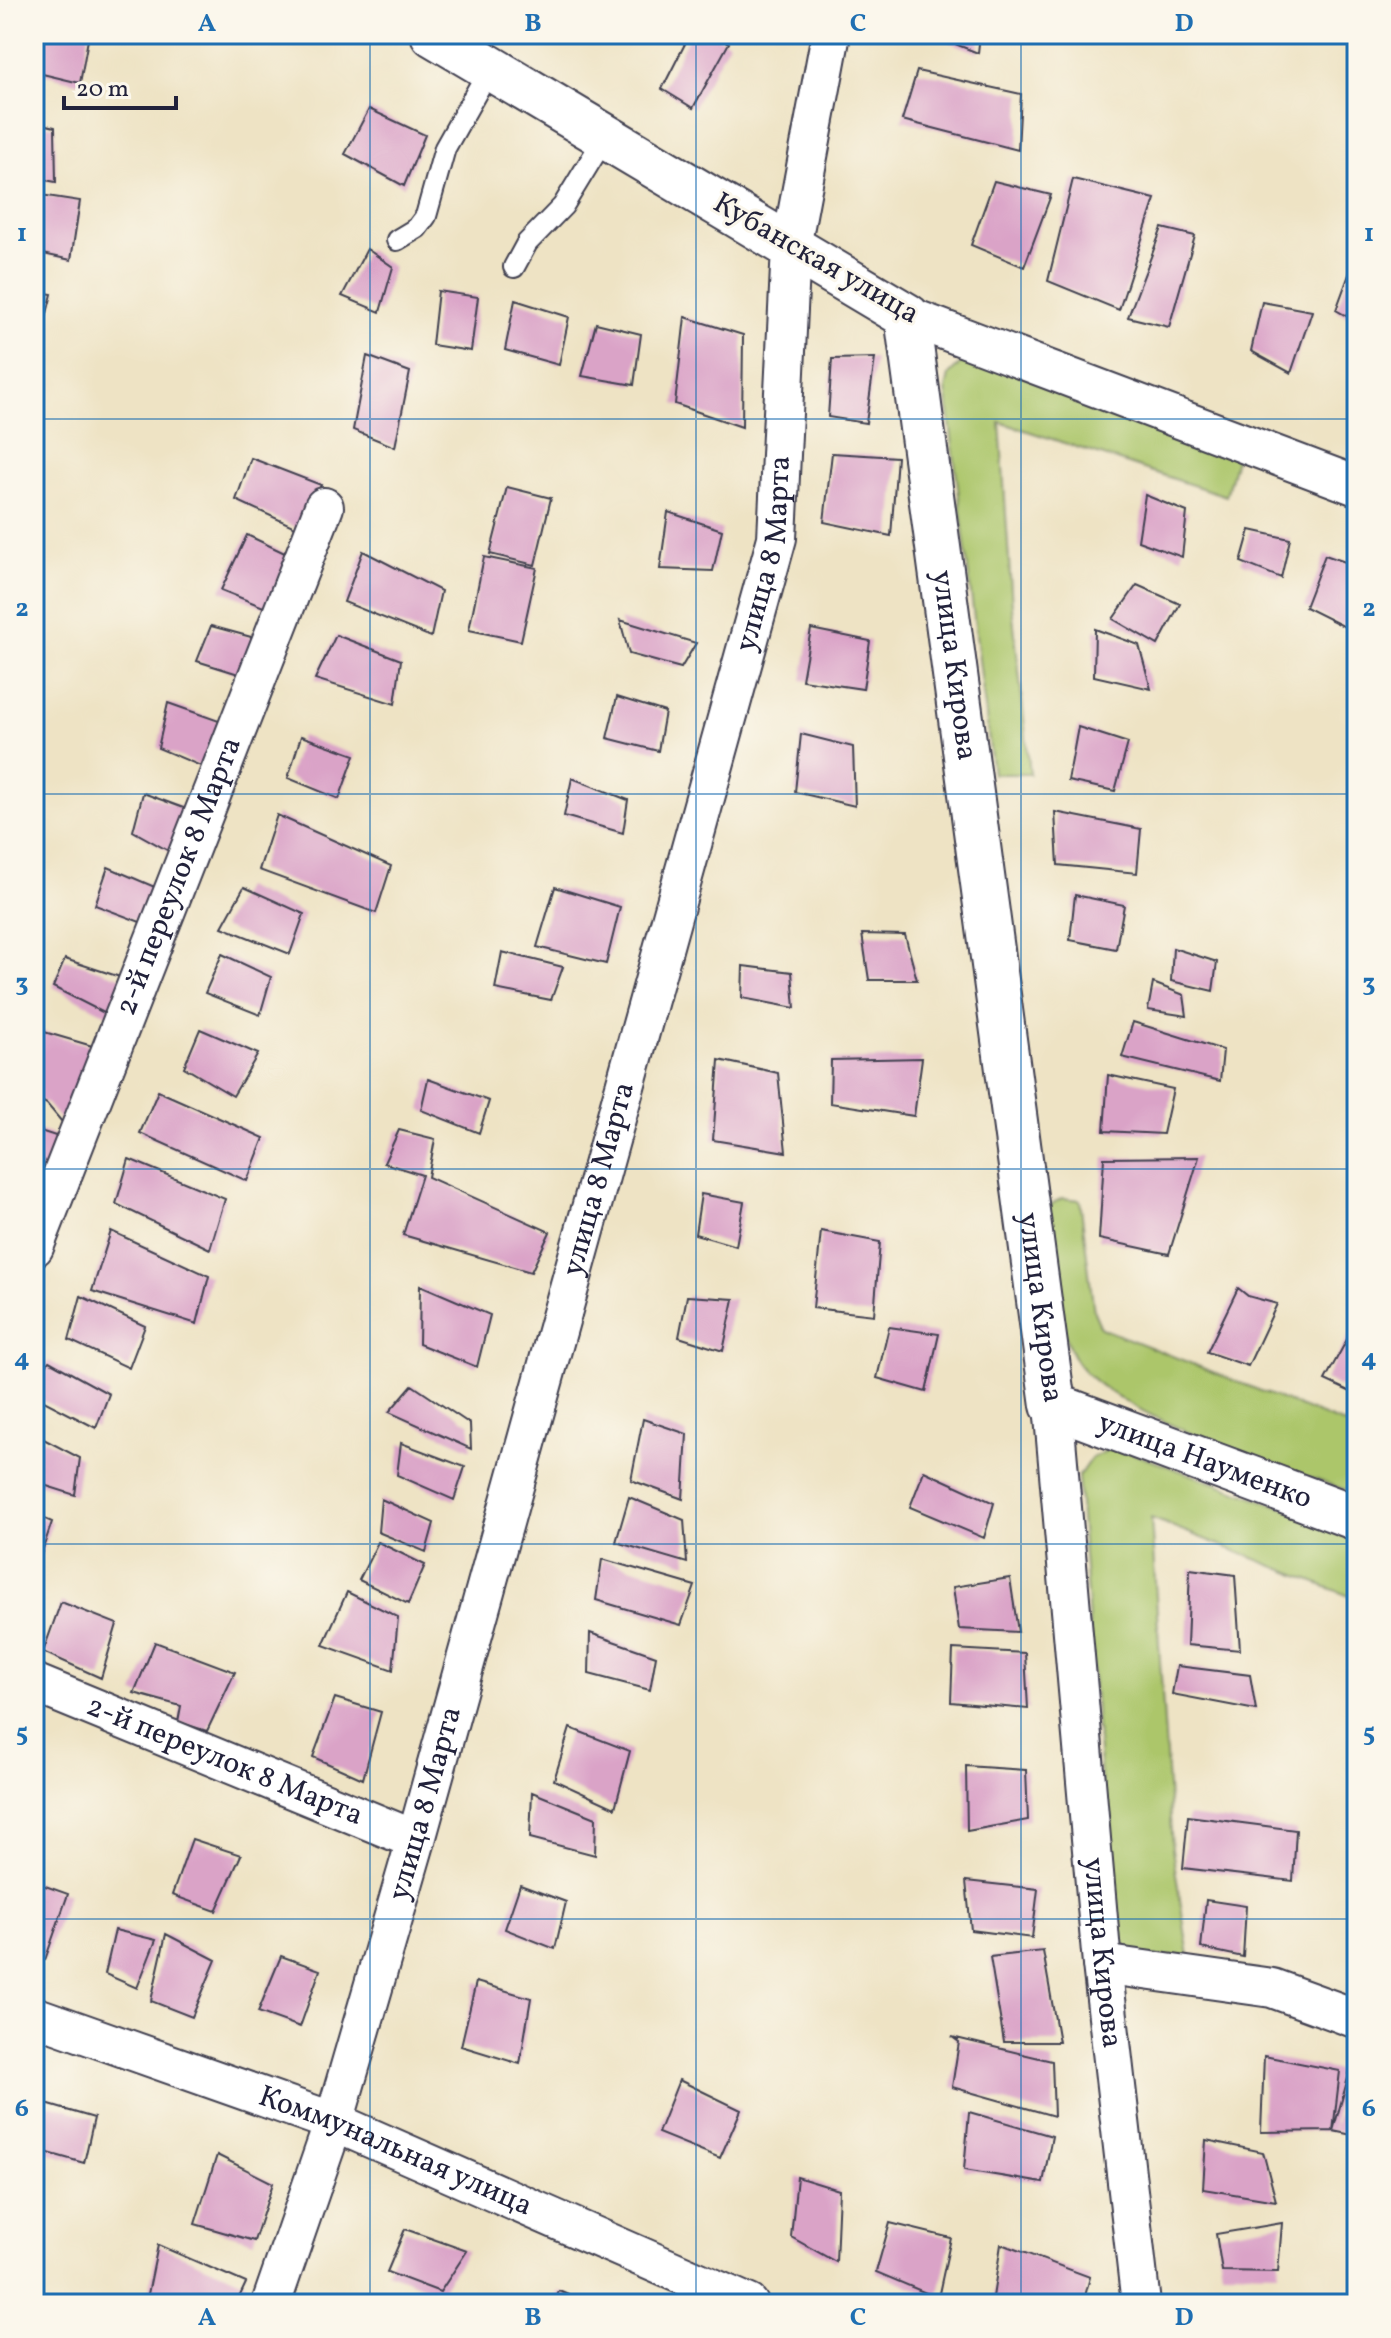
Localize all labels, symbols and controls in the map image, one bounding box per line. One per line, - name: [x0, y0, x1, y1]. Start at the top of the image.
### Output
- text: A: [198, 6, 217, 42]
- text: B: [524, 6, 542, 42]
- text: C: [850, 6, 866, 42]
- text: D: [1174, 6, 1194, 42]
- scale bar: [64, 60, 176, 110]
- text: 20 m: [76, 73, 129, 107]
- street label: Кубанская улица: [705, 183, 927, 335]
- text: 1: [17, 216, 27, 252]
- text: 1: [1364, 216, 1374, 252]
- street label: улица 8 Марта: [725, 455, 802, 657]
- street label: улица Кирова: [920, 568, 987, 763]
- text: 2: [15, 591, 29, 627]
- text: 2: [1362, 591, 1376, 627]
- street label: 2-й переулок 8 Марта: [106, 731, 253, 1022]
- text: 3: [15, 966, 29, 1002]
- text: 3: [1362, 966, 1376, 1002]
- street label: улица 8 Марта: [552, 1077, 646, 1281]
- street label: улица Кирова: [1006, 1210, 1073, 1405]
- text: 4: [14, 1341, 30, 1377]
- text: 4: [1361, 1341, 1377, 1377]
- street label: улица Науменко: [1091, 1402, 1318, 1520]
- street label: 2-й переулок 8 Марта: [80, 1686, 369, 1837]
- street label: улица 8 Марта: [378, 1702, 473, 1906]
- text: 5: [16, 1716, 28, 1752]
- text: 5: [1363, 1716, 1375, 1752]
- street label: улица Кирова: [1072, 1856, 1133, 2050]
- street label: Коммунальная улица: [253, 2076, 539, 2227]
- text: 6: [15, 2091, 29, 2127]
- text: 6: [1362, 2091, 1376, 2127]
- text: A: [198, 2300, 217, 2336]
- text: B: [524, 2300, 542, 2336]
- text: C: [850, 2300, 866, 2336]
- text: D: [1174, 2300, 1194, 2336]

